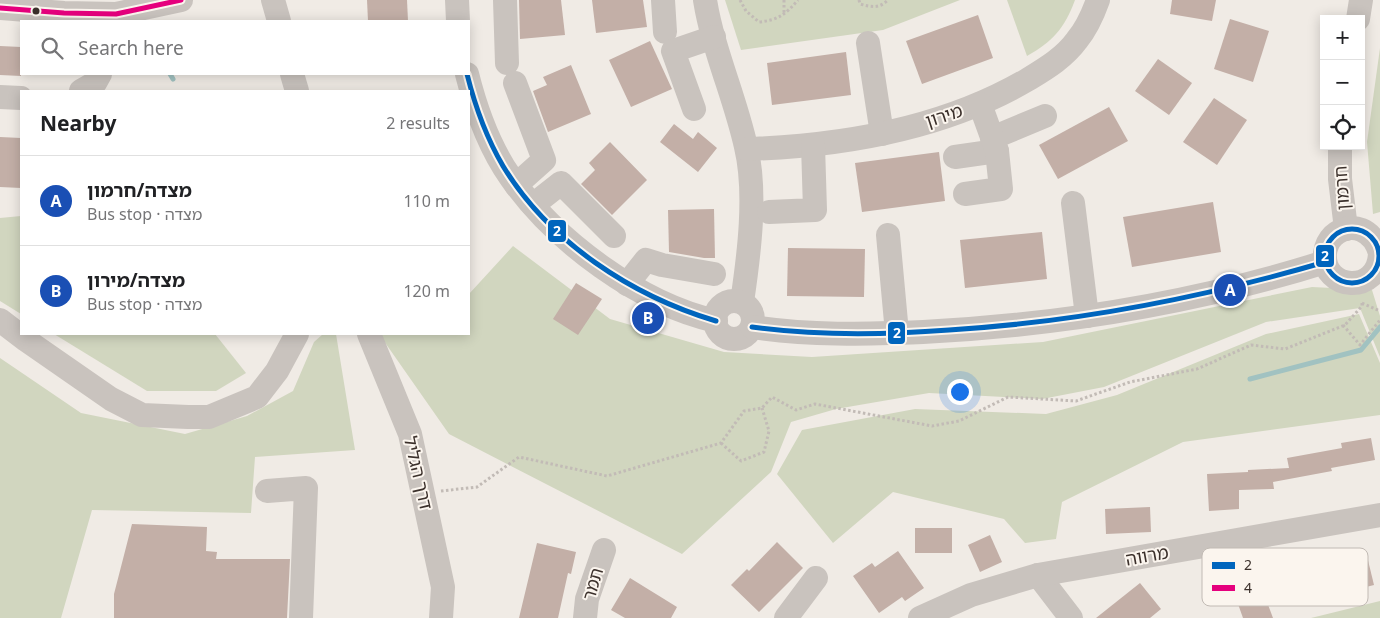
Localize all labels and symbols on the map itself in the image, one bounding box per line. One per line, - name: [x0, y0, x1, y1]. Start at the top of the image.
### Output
- unlabelled marker: [31, 6, 41, 16]
- street label: מירון: [922, 98, 965, 132]
- street label: חרמון: [1327, 165, 1355, 211]
- line badge: 2: [547, 219, 567, 243]
- text: 2: [553, 221, 561, 240]
- line badge: 2: [1315, 244, 1335, 268]
- text: 2: [1321, 246, 1329, 265]
- pin: A: [1214, 271, 1246, 309]
- pin: B: [632, 299, 664, 337]
- line badge: 2: [887, 321, 906, 345]
- text: 2: [893, 323, 901, 342]
- your location: [947, 379, 973, 405]
- street label: דרך הגליל: [399, 434, 439, 512]
- street label: מרווה: [1123, 539, 1170, 571]
- legend: [1202, 548, 1368, 606]
- text: 2: [1244, 555, 1252, 574]
- street label: תמר: [576, 565, 608, 603]
- text: 4: [1244, 578, 1252, 597]

